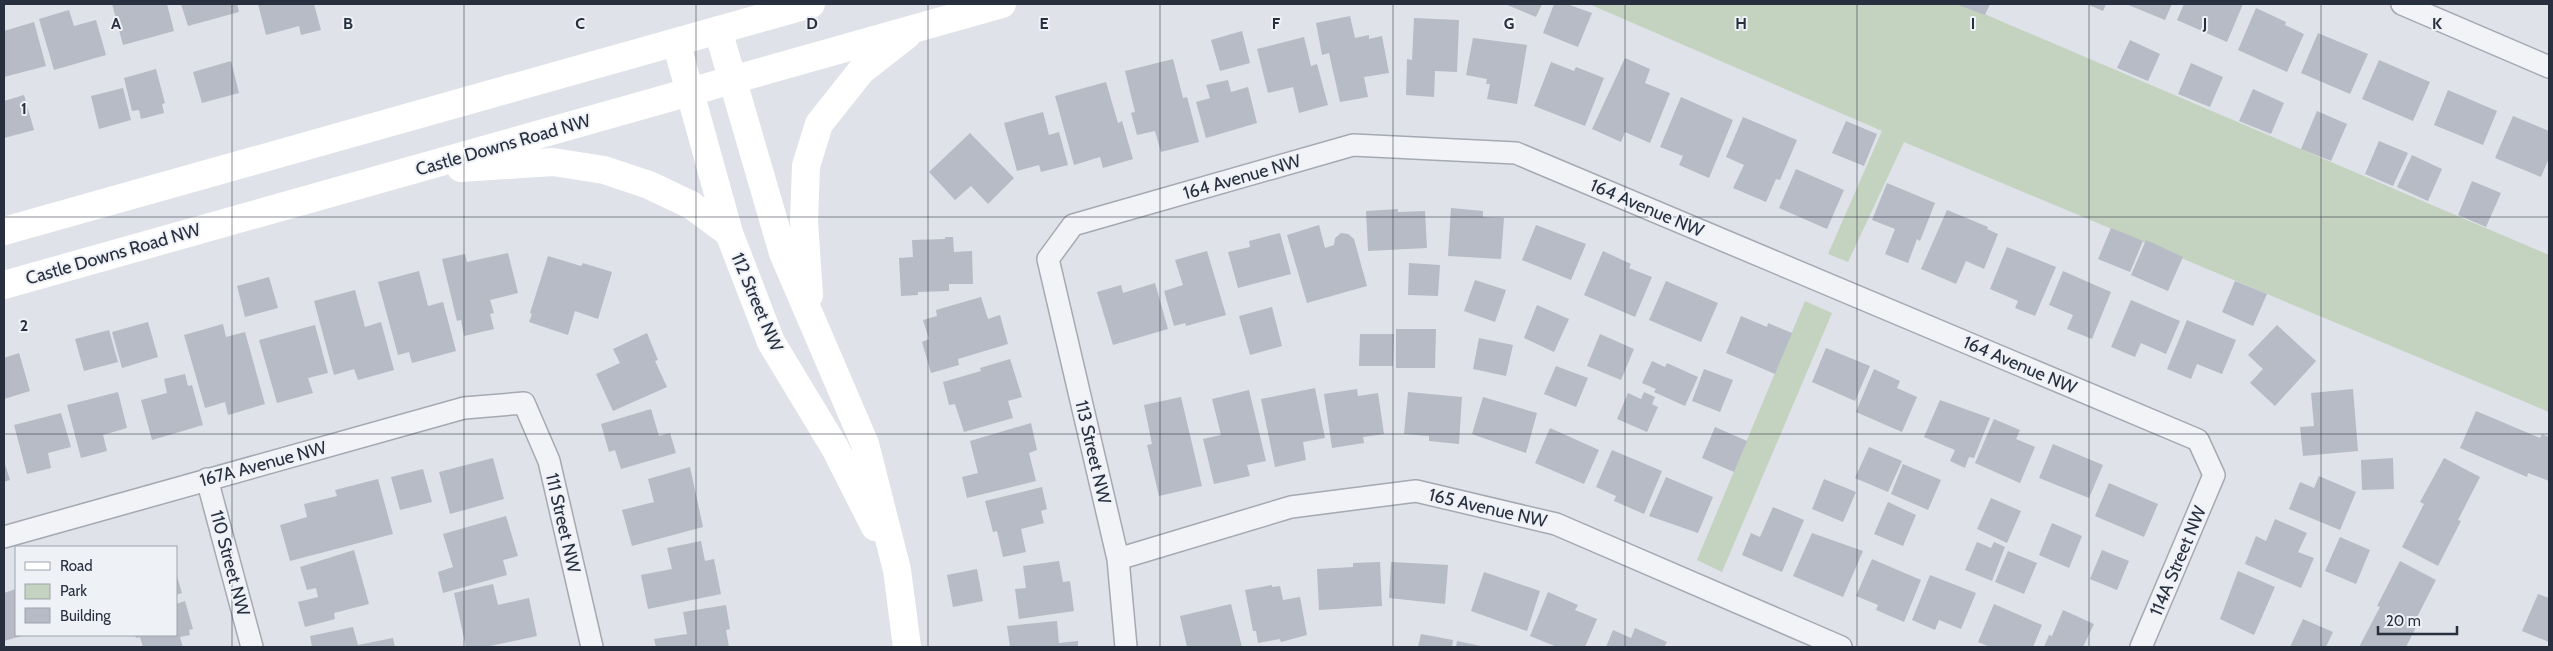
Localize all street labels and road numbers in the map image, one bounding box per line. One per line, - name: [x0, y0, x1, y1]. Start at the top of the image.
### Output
- street label: Castle Downs Road NW: [413, 109, 593, 181]
- street label: 164 Avenue NW: [1181, 150, 1303, 204]
- street label: 164 Avenue NW: [1587, 174, 1707, 242]
- street label: Castle Downs Road NW: [23, 218, 203, 290]
- street label: 112 Street NW: [726, 249, 788, 355]
- street label: 164 Avenue NW: [1960, 331, 2080, 399]
- street label: 113 Street NW: [1070, 398, 1116, 506]
- street label: 167A Avenue NW: [197, 437, 329, 491]
- street label: 111 Street NW: [541, 471, 585, 575]
- street label: 165 Avenue NW: [1427, 484, 1549, 532]
- street label: 114A Street NW: [2145, 503, 2211, 619]
- street label: 110 Street NW: [205, 508, 255, 618]

